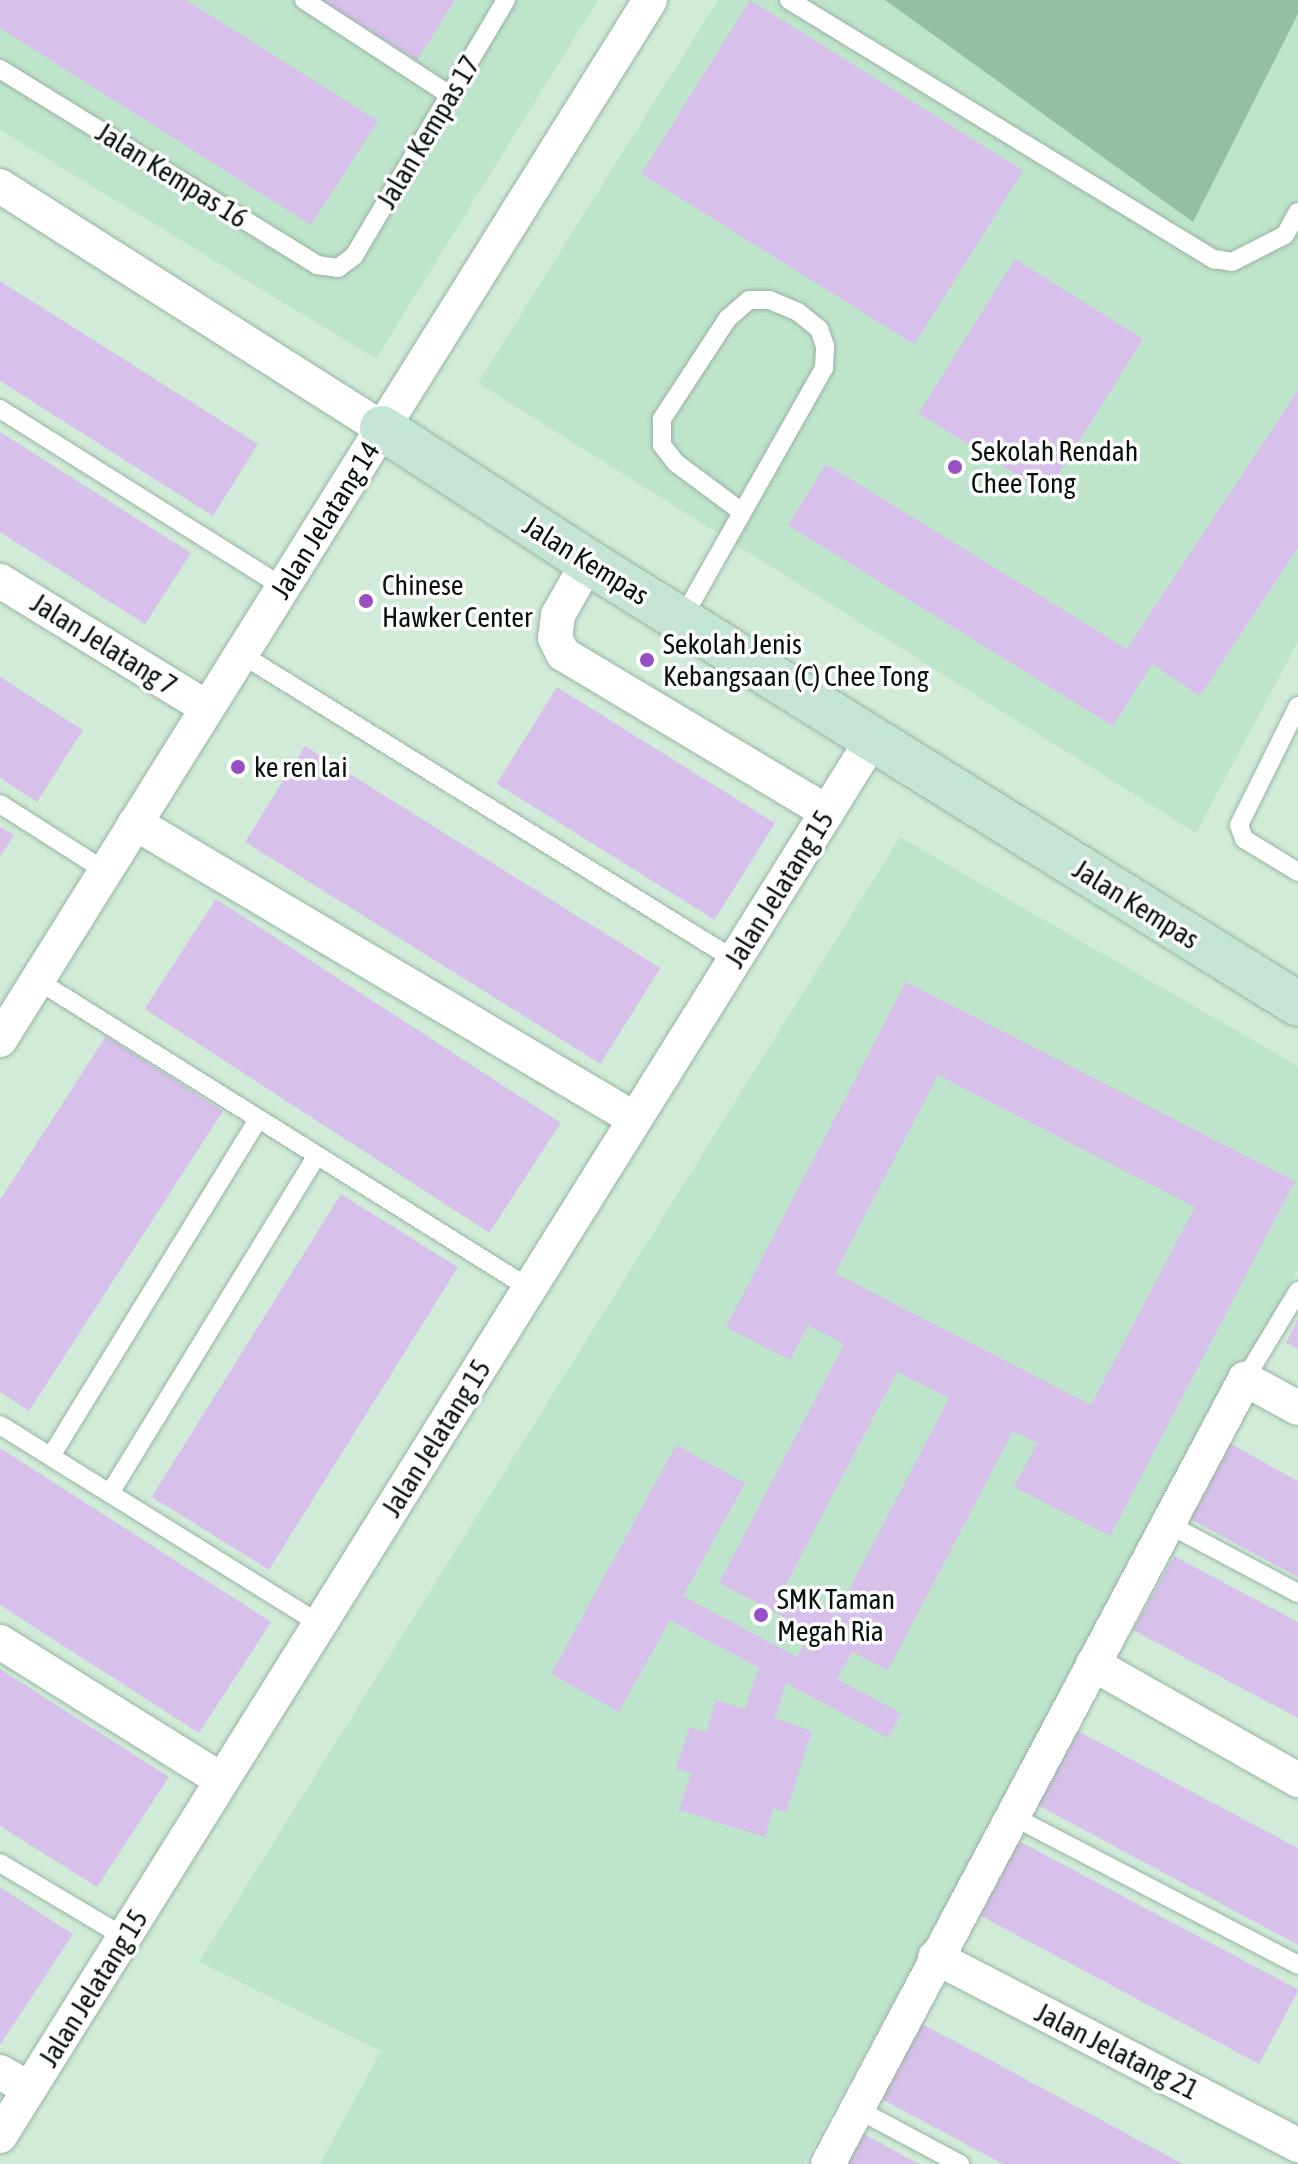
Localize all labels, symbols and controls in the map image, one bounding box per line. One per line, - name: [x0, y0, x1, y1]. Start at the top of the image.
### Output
- street label: Jalan Kempas 17: [369, 50, 487, 214]
- street label: Jalan Kempas 16: [90, 115, 254, 235]
- place label: Sekolah Rendah Chee Tong: [971, 434, 1138, 500]
- street label: Jalan Jelatang 14: [263, 435, 387, 605]
- marker: Sekolah Rendah Chee Tong: [946, 458, 964, 476]
- street label: Jalan Kempas: [517, 508, 655, 612]
- place label: Chinese Hawker Center: [382, 568, 532, 634]
- street label: Jalan Jelatang 7: [25, 586, 183, 702]
- marker: Chinese Hawker Center: [357, 592, 375, 610]
- place label: Sekolah Jenis Kebangsaan (C) Chee Tong: [663, 627, 929, 693]
- marker: Sekolah Jenis Kebangsaan (C) Chee Tong: [638, 651, 656, 669]
- place label: ke ren lai: [254, 750, 348, 784]
- marker: ke ren lai: [229, 758, 247, 776]
- street label: Jalan Jelatang 15: [717, 804, 841, 974]
- street label: Jalan Kempas: [1067, 852, 1205, 956]
- street label: Jalan Jelatang 15: [374, 1353, 498, 1523]
- place label: SMK Taman Megah Ria: [777, 1582, 895, 1648]
- marker: SMK Taman Megah Ria: [752, 1606, 770, 1624]
- street label: Jalan Jelatang 15: [31, 1903, 155, 2073]
- street label: Jalan Jelatang 21: [1030, 1995, 1204, 2107]

